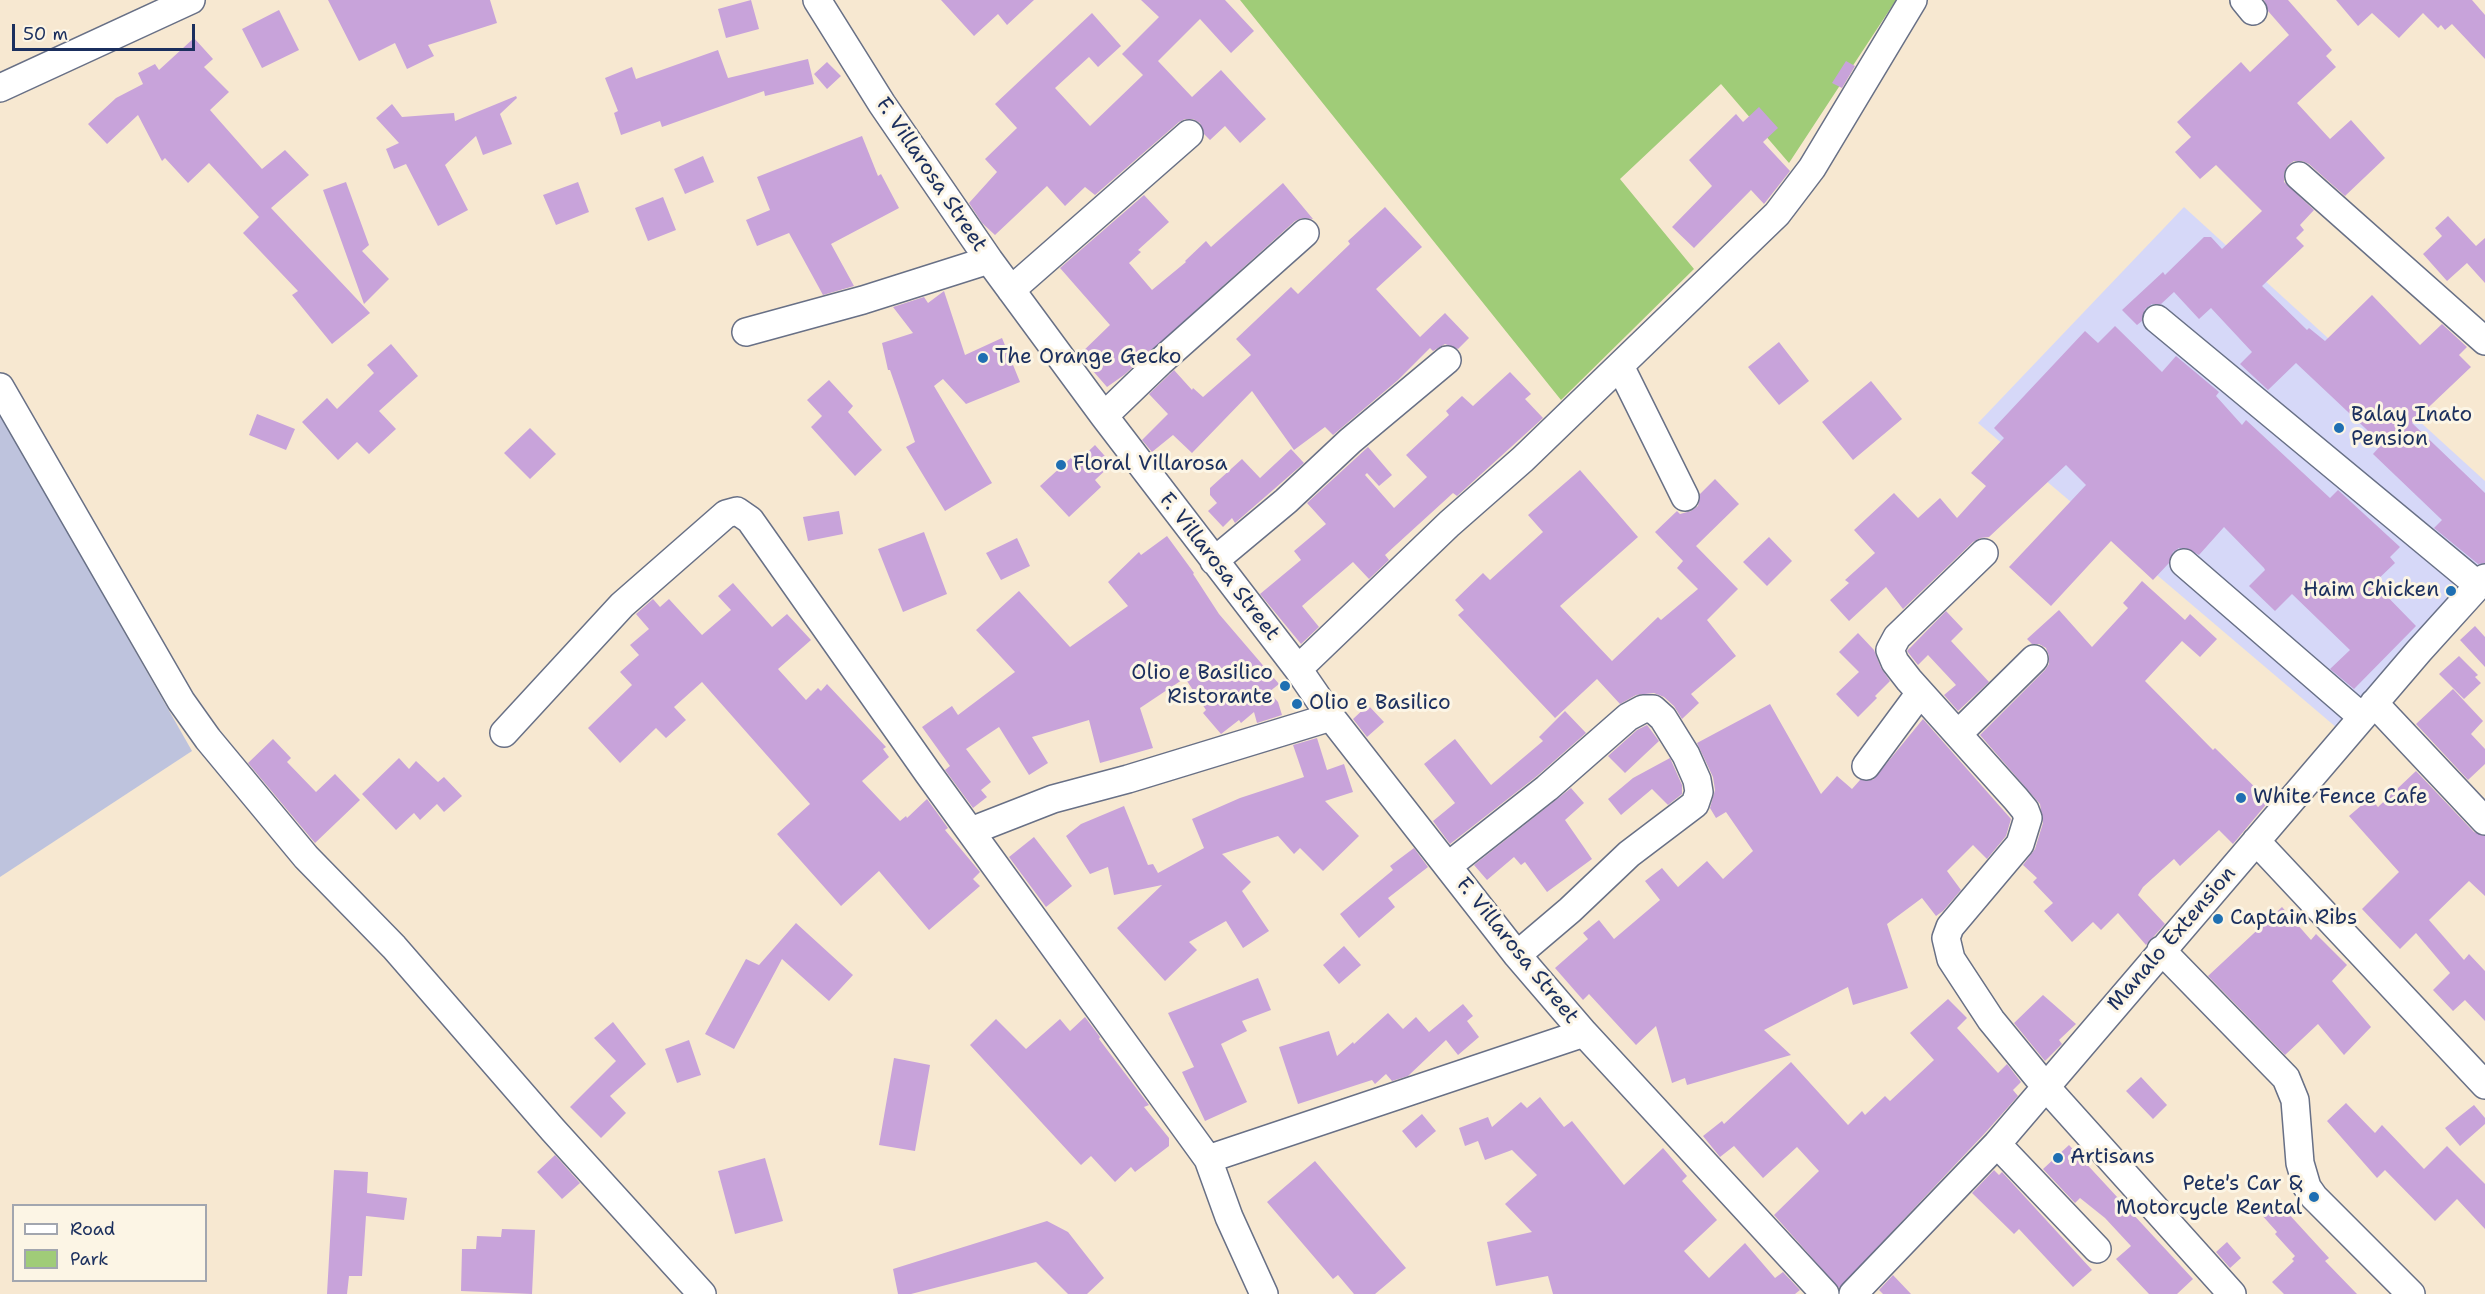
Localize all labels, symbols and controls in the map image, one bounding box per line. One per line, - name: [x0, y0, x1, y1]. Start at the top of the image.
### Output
- scale bar: [15, 12, 198, 50]
- text: 50 m: [23, 22, 68, 46]
- street label: F. Villarosa Street: [870, 93, 992, 257]
- place label: The Orange Gecko: [995, 345, 1182, 371]
- marker: The Orange Gecko: [976, 351, 990, 365]
- place label: Balay Inato Pension: [2351, 403, 2472, 453]
- marker: Balay Inato Pension: [2332, 421, 2346, 435]
- place label: Floral Villarosa: [1073, 452, 1228, 478]
- marker: Floral Villarosa: [1054, 458, 1068, 472]
- street label: F. Villarosa Street: [1153, 488, 1285, 646]
- place label: Haim Chicken: [2303, 578, 2439, 604]
- marker: Haim Chicken: [2444, 584, 2458, 598]
- place label: Olio e Basilico Ristorante: [1131, 661, 1273, 711]
- marker: Olio e Basilico Ristorante: [1278, 679, 1292, 693]
- place label: Olio e Basilico: [1309, 691, 1451, 717]
- marker: Olio e Basilico: [1290, 697, 1304, 711]
- place label: White Fence Cafe: [2253, 785, 2428, 811]
- marker: White Fence Cafe: [2234, 791, 2248, 805]
- street label: Manalo Extension: [2102, 862, 2242, 1016]
- street label: F. Villarosa Street: [1450, 873, 1584, 1029]
- place label: Captain Ribs: [2230, 906, 2357, 932]
- marker: Captain Ribs: [2211, 912, 2225, 926]
- place label: Artisans: [2070, 1145, 2155, 1171]
- marker: Artisans: [2051, 1151, 2065, 1165]
- place label: Pete's Car & Motorcycle Rental: [2116, 1172, 2302, 1222]
- marker: Pete's Car & Motorcycle Rental: [2307, 1190, 2321, 1204]
- legend: [12, 1204, 207, 1282]
- text: Road: [70, 1217, 115, 1241]
- text: Park: [70, 1247, 109, 1271]

